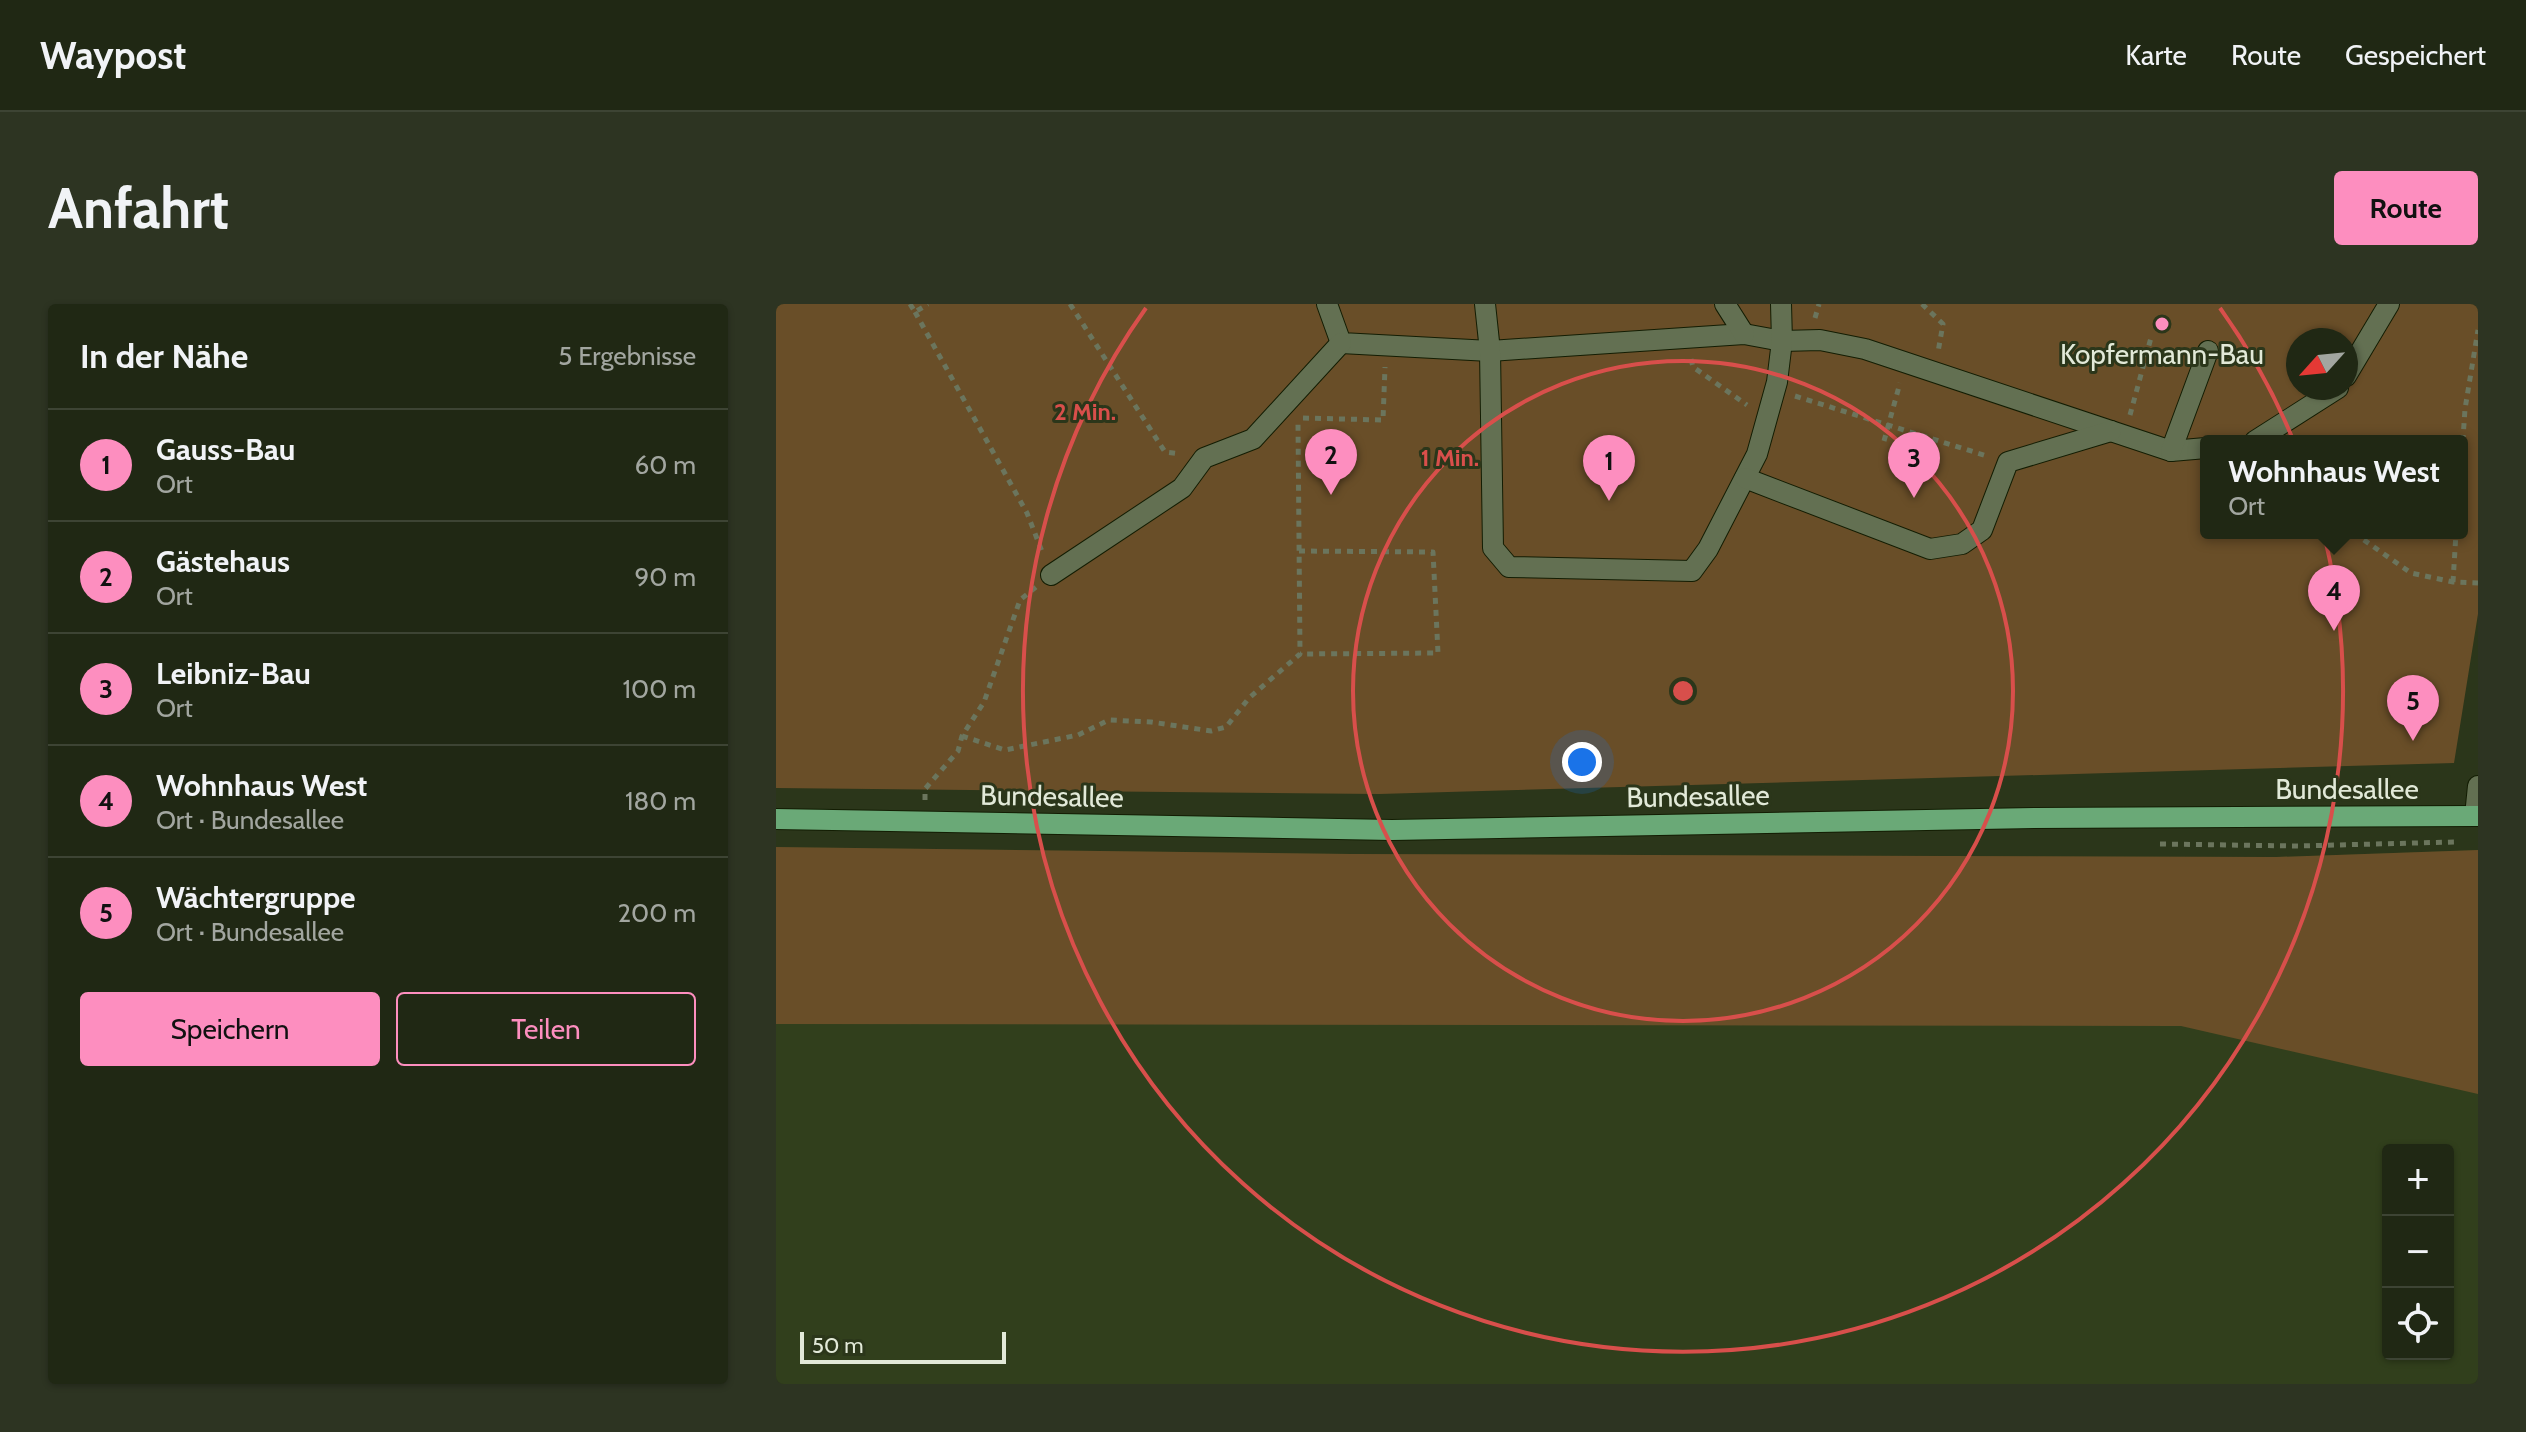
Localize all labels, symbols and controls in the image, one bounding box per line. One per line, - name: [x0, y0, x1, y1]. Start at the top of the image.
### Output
- text: Waypost: [40, 32, 186, 79]
- text: Karte: [2125, 38, 2187, 72]
- text: Route: [2231, 38, 2301, 72]
- text: Gespeichert: [2345, 38, 2486, 72]
- button: Route: [2334, 171, 2478, 245]
- text: Anfahrt: [48, 174, 229, 242]
- marker: Kopfermann-Bau: [2153, 315, 2171, 333]
- north arrow: [2286, 328, 2358, 400]
- text: In der Nähe: [80, 335, 248, 377]
- place label: Kopfermann-Bau: [2060, 337, 2264, 371]
- text: 5 Ergebnisse: [558, 340, 696, 372]
- text: 2 Min.: [1054, 397, 1116, 426]
- pin: 2: [1305, 429, 1357, 495]
- text: Gauss-Bau: [156, 431, 295, 468]
- pin: 3: [1888, 432, 1940, 498]
- pin: 1: [1583, 435, 1635, 501]
- popup: [2200, 435, 2468, 539]
- text: 1 Min.: [1421, 443, 1479, 472]
- text: 1: [101, 449, 111, 481]
- text: 60 m: [634, 449, 696, 481]
- text: Wohnhaus West: [2228, 453, 2440, 490]
- text: Ort: [156, 468, 193, 500]
- text: Ort: [2228, 490, 2265, 522]
- text: Gästehaus: [156, 543, 290, 580]
- text: 2: [99, 561, 113, 593]
- text: 90 m: [634, 561, 696, 593]
- pin: 4: [2308, 565, 2360, 631]
- text: Ort: [156, 580, 193, 612]
- text: Leibniz-Bau: [156, 655, 311, 692]
- text: 3: [99, 673, 113, 705]
- text: 100 m: [623, 673, 696, 705]
- pin: 5: [2387, 675, 2439, 741]
- centre of rings: [1669, 677, 1697, 705]
- text: Ort: [156, 692, 193, 724]
- your location: [1562, 742, 1602, 782]
- text: Wohnhaus West: [156, 767, 367, 804]
- street label: Bundesallee: [2275, 772, 2419, 806]
- street label: Bundesallee: [980, 778, 1124, 814]
- street label: Bundesallee: [1626, 778, 1770, 814]
- text: 4: [98, 785, 114, 817]
- text: 180 m: [625, 785, 696, 817]
- text: Ort · Bundesallee: [156, 804, 344, 836]
- text: Wächtergruppe: [156, 879, 356, 916]
- text: 5: [99, 897, 113, 929]
- text: 200 m: [617, 897, 696, 929]
- text: Ort · Bundesallee: [156, 916, 344, 948]
- button: Speichern: [80, 992, 380, 1066]
- button: Teilen: [396, 992, 696, 1066]
- map controls: [2382, 1144, 2454, 1360]
- button: +: [2382, 1144, 2454, 1216]
- button: −: [2382, 1216, 2454, 1288]
- button: locate: [2382, 1288, 2454, 1360]
- scale bar: [800, 1328, 1006, 1364]
- text: 50 m: [812, 1332, 864, 1359]

